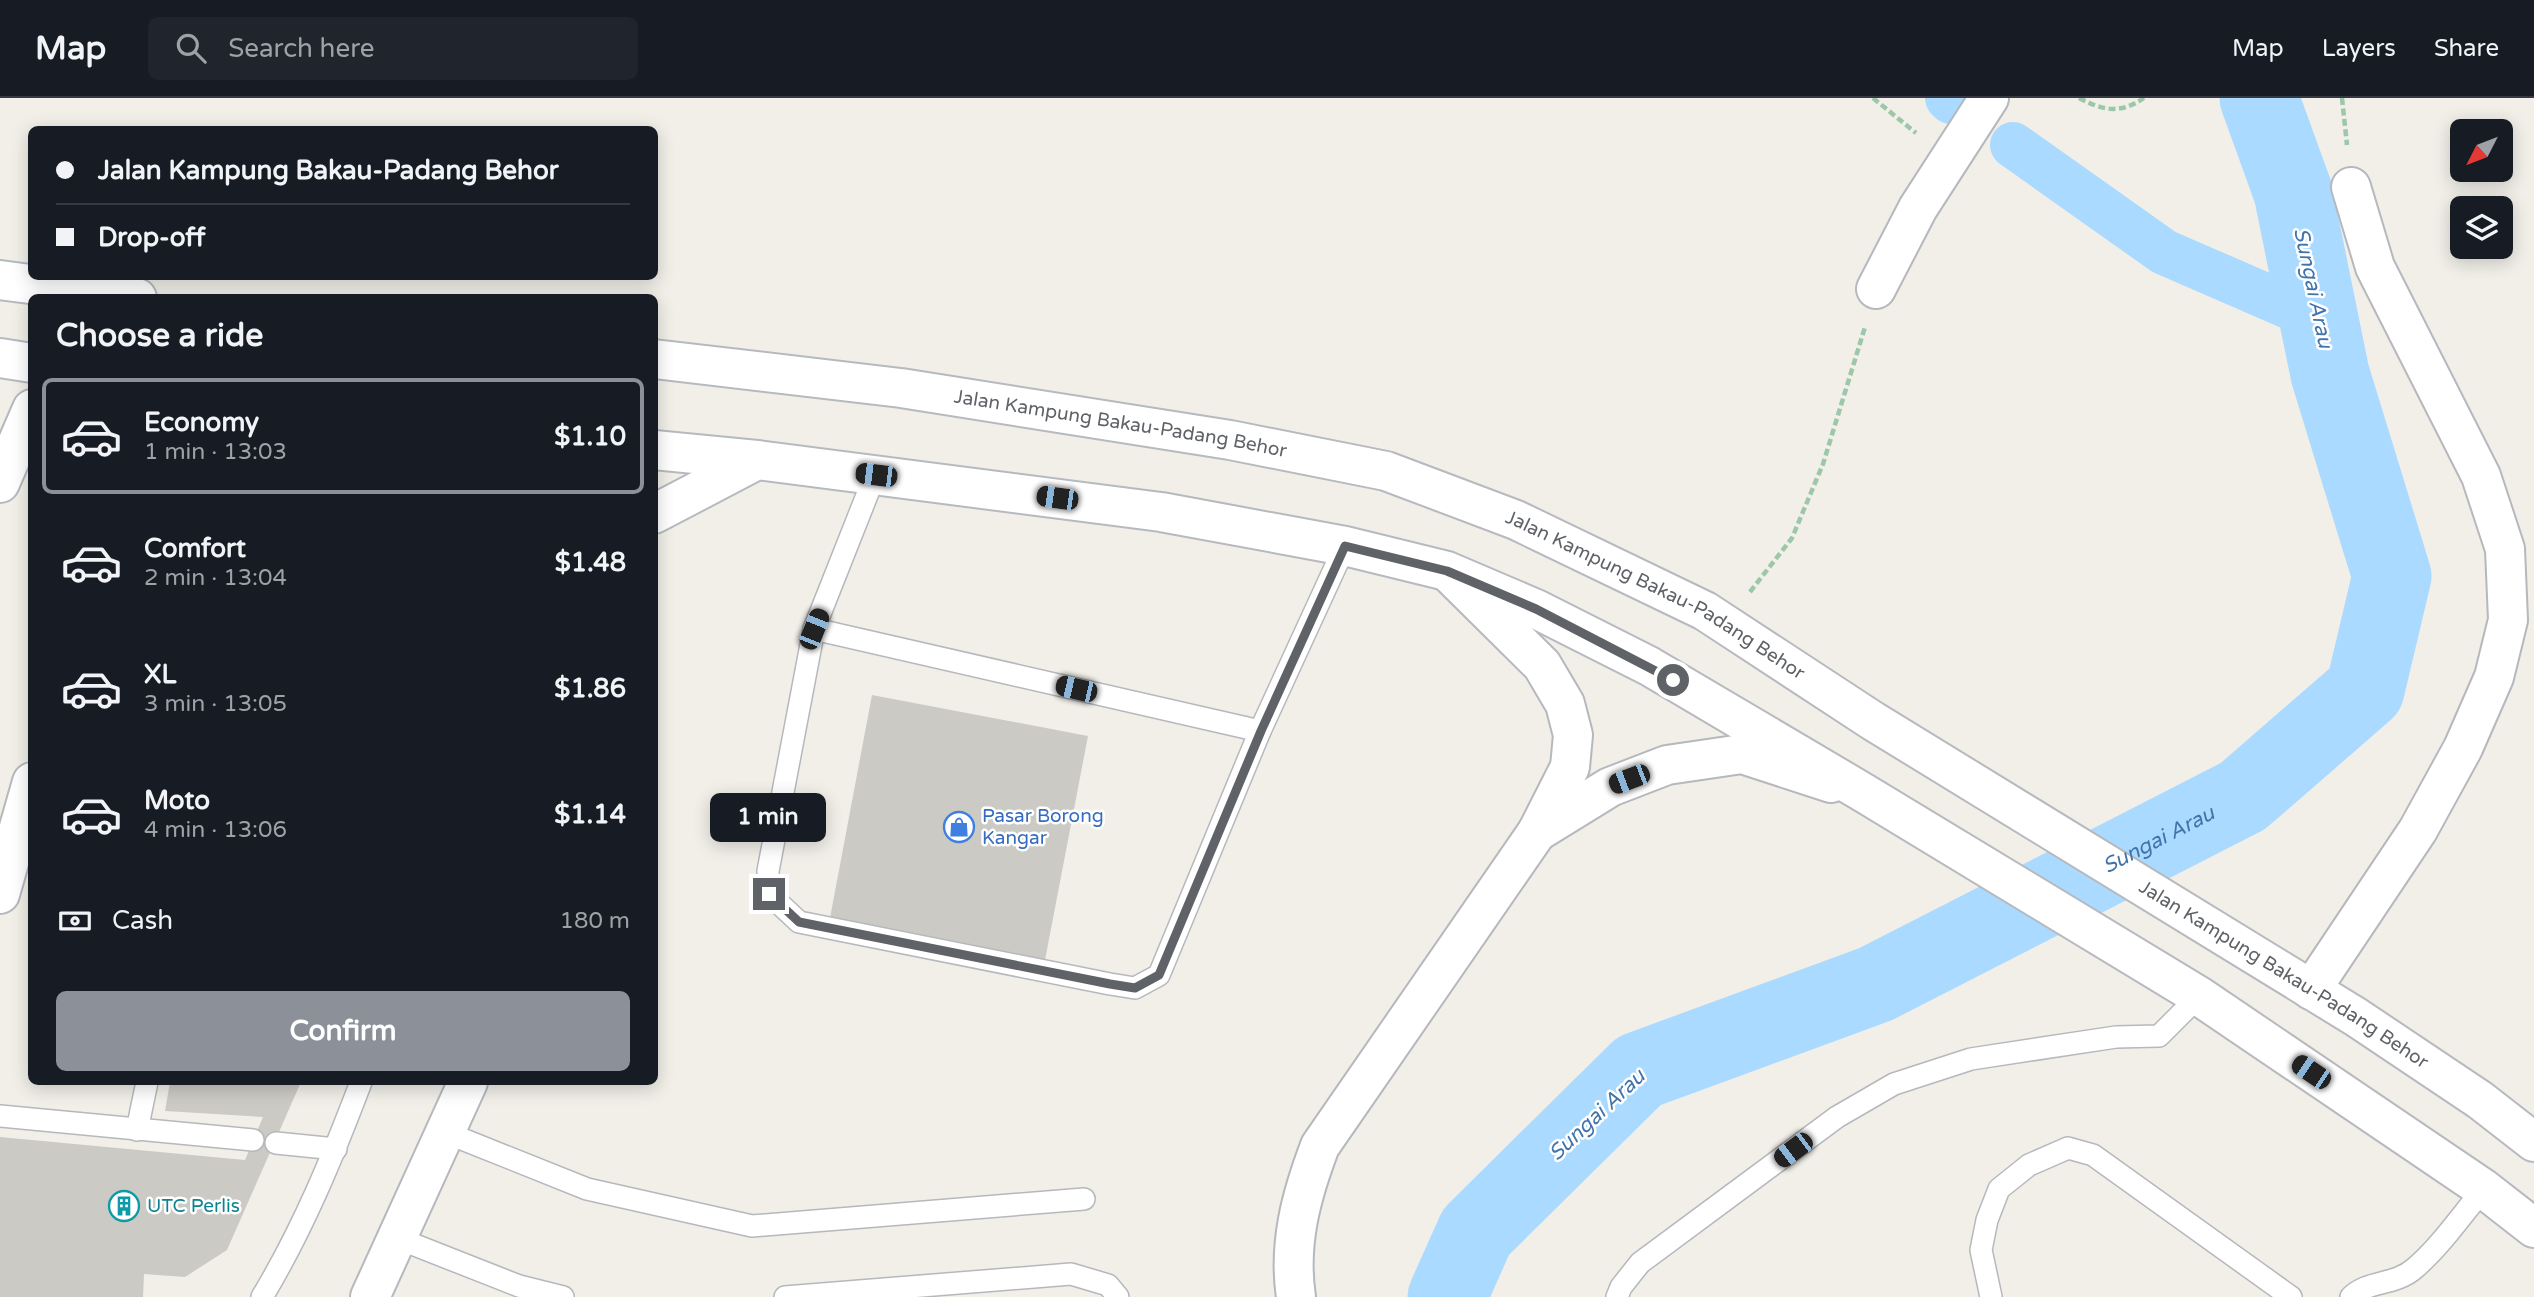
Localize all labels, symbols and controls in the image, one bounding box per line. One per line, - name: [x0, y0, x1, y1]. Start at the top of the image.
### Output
- search box: [148, 17, 638, 80]
- text: Map: [35, 29, 106, 68]
- icon: search: [172, 29, 210, 67]
- text: Search here: [228, 33, 374, 64]
- text: Map: [2232, 34, 2284, 63]
- text: Layers: [2322, 34, 2396, 63]
- text: Share: [2434, 34, 2499, 63]
- north arrow: [2450, 119, 2513, 182]
- map controls: [2450, 119, 2513, 259]
- text: Jalan Kampung Bakau-Padang Behor: [98, 155, 559, 186]
- button: layers: [2450, 196, 2513, 259]
- text: Drop-off: [98, 222, 205, 253]
- water label: Sungai Arau: [2288, 226, 2338, 352]
- text: Choose a ride: [56, 317, 263, 355]
- street label: Jalan Kampung Bakau-Padang Behor: [952, 386, 1289, 462]
- icon: car: [60, 405, 123, 468]
- text: Economy: [144, 407, 259, 438]
- text: $1.10: [554, 421, 626, 452]
- text: 1 min · 13:03: [144, 438, 287, 466]
- car: [854, 462, 899, 488]
- car: [1035, 485, 1080, 511]
- street label: Jalan Kampung Bakau-Padang Behor: [1503, 506, 1809, 685]
- icon: car: [60, 531, 123, 594]
- text: Comfort: [144, 533, 246, 564]
- text: $1.48: [555, 547, 626, 578]
- text: 2 min · 13:04: [144, 564, 287, 592]
- car: [797, 606, 832, 652]
- icon: car: [60, 657, 123, 720]
- text: XL: [144, 659, 176, 690]
- route start: [1657, 664, 1689, 696]
- text: $1.86: [554, 673, 626, 704]
- car: [1054, 674, 1099, 704]
- text: 3 min · 13:05: [144, 690, 287, 718]
- car: [1606, 762, 1653, 796]
- icon: car: [60, 783, 123, 846]
- text: Moto: [144, 785, 210, 816]
- callout: 1 min: [711, 792, 827, 842]
- text: $1.14: [554, 799, 626, 830]
- water label: Sungai Arau: [2098, 800, 2220, 878]
- text: 1 min: [737, 803, 799, 831]
- place label: Pasar Borong Kangar: [982, 805, 1104, 849]
- shop icon: Pasar Borong Kangar: [942, 810, 976, 844]
- text: 4 min · 13:06: [144, 816, 287, 844]
- street label: Jalan Kampung Bakau-Padang Behor: [2135, 876, 2433, 1074]
- route end: [753, 878, 785, 910]
- icon: cash: [56, 902, 94, 940]
- text: Cash: [112, 905, 173, 936]
- text: 180 m: [560, 907, 630, 935]
- button: Confirm: [56, 991, 630, 1071]
- car: [2288, 1052, 2335, 1092]
- water label: Sungai Arau: [1544, 1063, 1651, 1166]
- car: [1770, 1129, 1817, 1171]
- building icon: UTC Perlis: [107, 1189, 141, 1223]
- place label: UTC Perlis: [147, 1195, 240, 1217]

